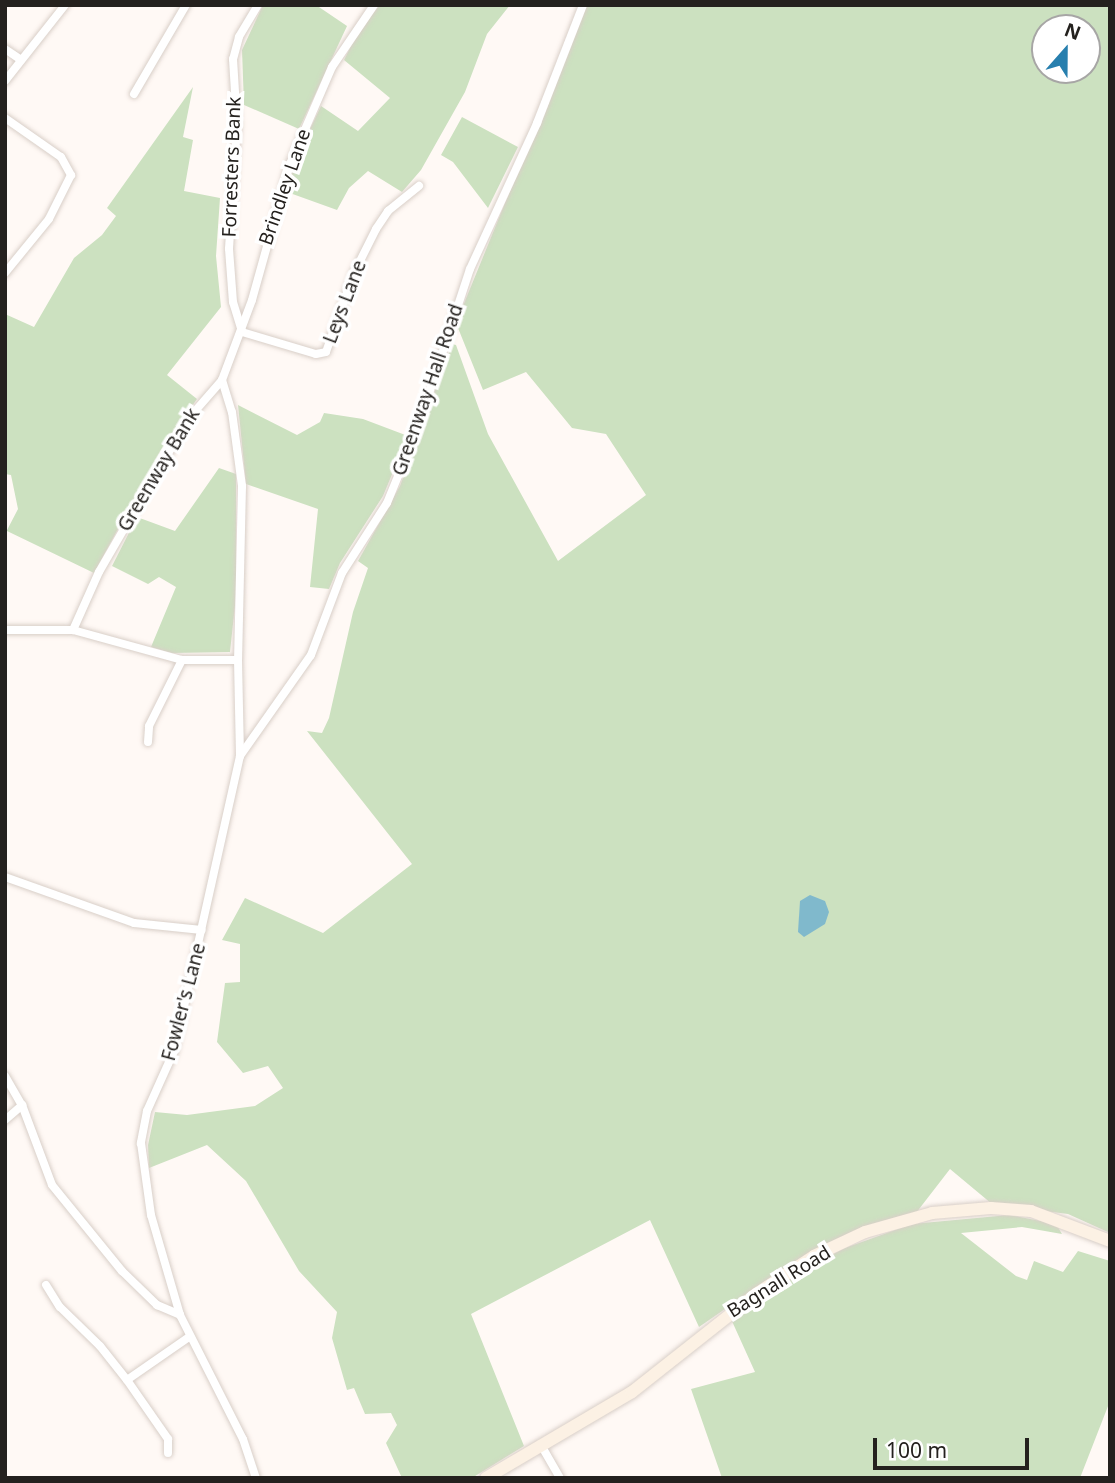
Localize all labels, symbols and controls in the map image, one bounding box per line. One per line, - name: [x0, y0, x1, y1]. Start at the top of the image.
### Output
- north arrow: [1031, 14, 1101, 84]
- text: N: [1061, 16, 1085, 46]
- street label: Forresters Bank: [218, 96, 246, 238]
- street label: Brindley Lane: [254, 126, 316, 248]
- street label: Leys Lane: [319, 257, 371, 347]
- street label: Greenway Hall Road: [388, 301, 468, 479]
- street label: Greenway Bank: [113, 404, 205, 536]
- street label: Fowler's Lane: [157, 941, 211, 1063]
- street label: Bagnall Road: [723, 1241, 835, 1323]
- scale bar: [877, 1424, 1033, 1468]
- text: 100 m: [886, 1436, 947, 1464]

